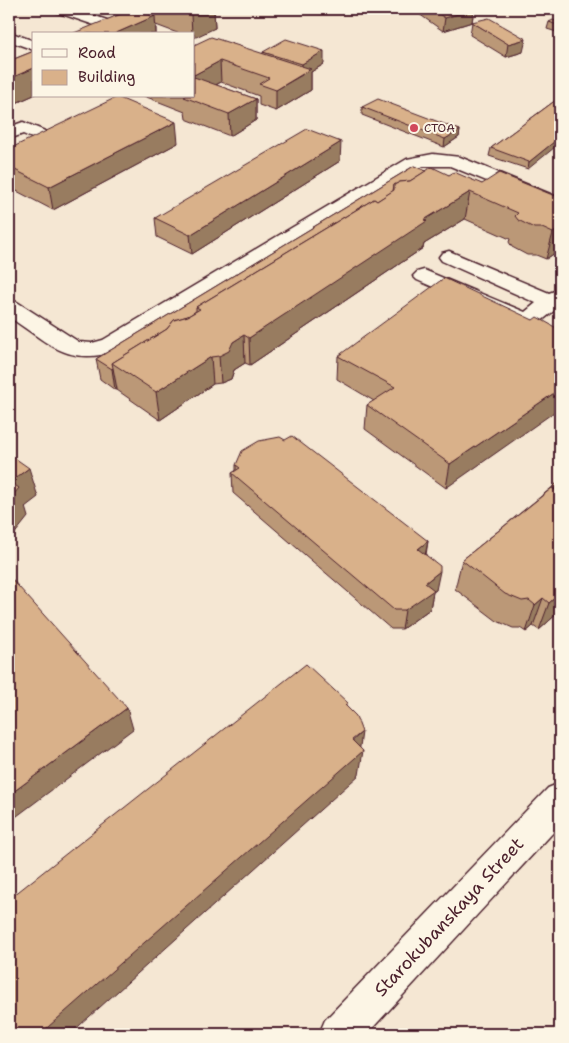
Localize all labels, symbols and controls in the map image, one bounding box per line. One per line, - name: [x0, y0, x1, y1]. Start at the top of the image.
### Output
- legend: [32, 32, 195, 98]
- text: Road: [78, 43, 116, 63]
- text: Building: [78, 67, 135, 87]
- place label: СТОА: [424, 120, 455, 136]
- marker: СТОА: [408, 122, 420, 134]
- street label: Starokubanskaya Street: [369, 832, 529, 1002]

